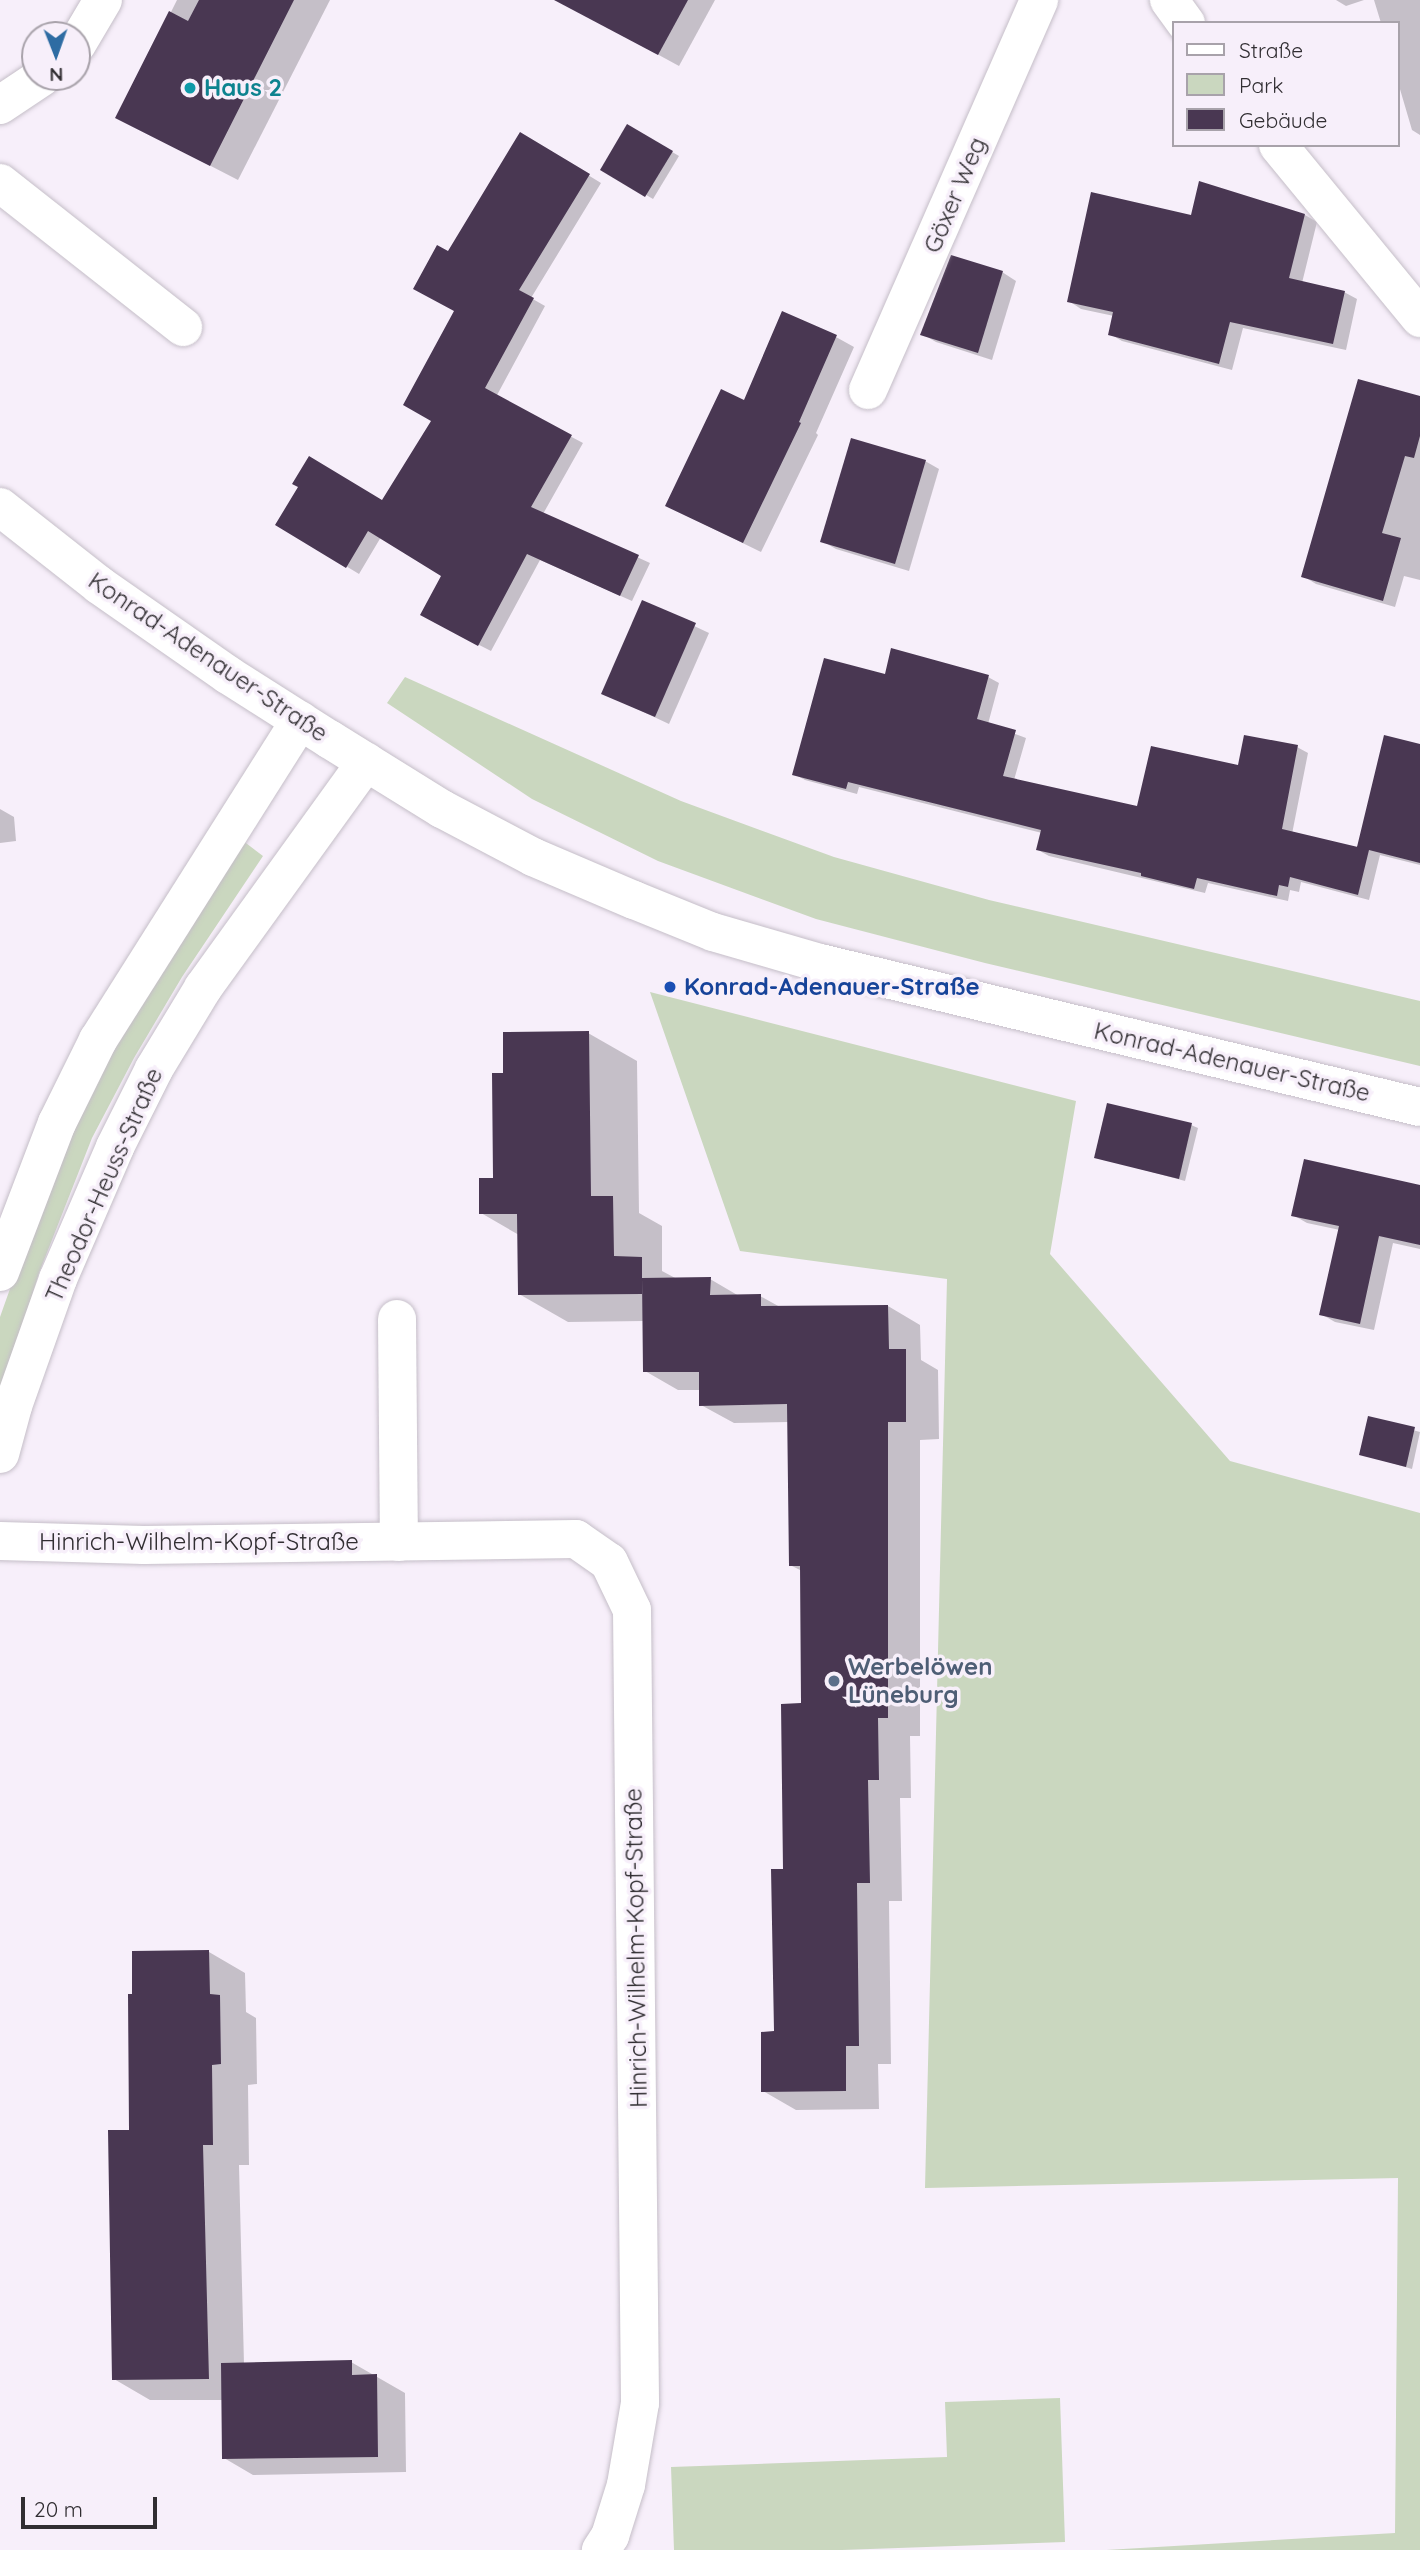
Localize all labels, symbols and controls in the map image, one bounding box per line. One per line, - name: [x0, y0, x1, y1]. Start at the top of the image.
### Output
- north arrow: [21, 21, 91, 91]
- legend: [1172, 21, 1399, 147]
- text: Straße: [1239, 37, 1303, 63]
- text: N: [49, 63, 64, 87]
- text: Park: [1239, 72, 1283, 98]
- place label: Haus 2: [204, 74, 282, 102]
- marker: Haus 2: [182, 80, 198, 96]
- text: Gebäude: [1239, 107, 1327, 133]
- street label: Göxer Weg: [918, 133, 992, 257]
- street label: Konrad-Adenauer-Straße: [83, 566, 333, 748]
- place label: Konrad-Adenauer-Straße: [684, 973, 980, 1001]
- marker: Konrad-Adenauer-Straße: [662, 979, 678, 995]
- street label: Konrad-Adenauer-Straße: [1091, 1016, 1373, 1108]
- street label: Theodor-Heuss-Straße: [39, 1063, 169, 1307]
- street label: Hinrich-Wilhelm-Kopf-Straße: [39, 1528, 359, 1556]
- place label: Werbelöwen Lüneburg: [848, 1653, 992, 1709]
- marker: Werbelöwen Lüneburg: [826, 1673, 842, 1689]
- street label: Hinrich-Wilhelm-Kopf-Straße: [619, 1788, 653, 2108]
- scale bar: [24, 2484, 161, 2528]
- text: 20 m: [34, 2496, 83, 2522]

